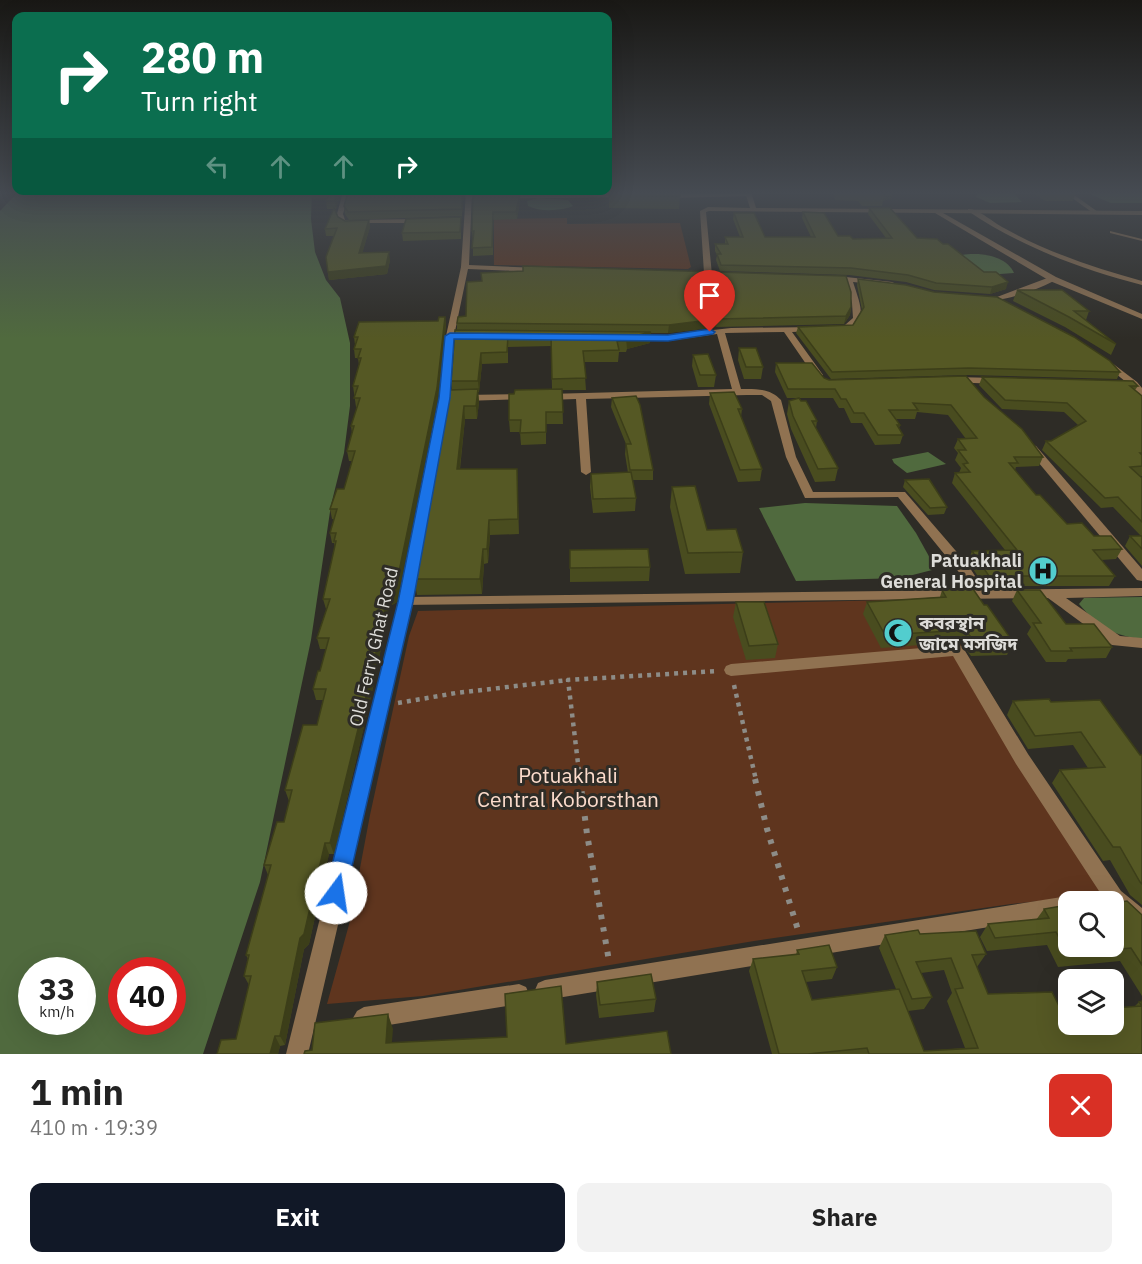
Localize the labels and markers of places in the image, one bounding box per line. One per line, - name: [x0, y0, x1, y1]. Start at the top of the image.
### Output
- pin: [684, 270, 735, 332]
- place label: Patuakhali General Hospital: [880, 549, 1023, 593]
- hospital icon: Patuakhali General Hospital: [1027, 555, 1059, 587]
- place label: কবরস্থান জামে মসজিদ: [918, 611, 1018, 655]
- mosque icon: কবরস্থান জামে মসজিদ: [882, 617, 914, 649]

